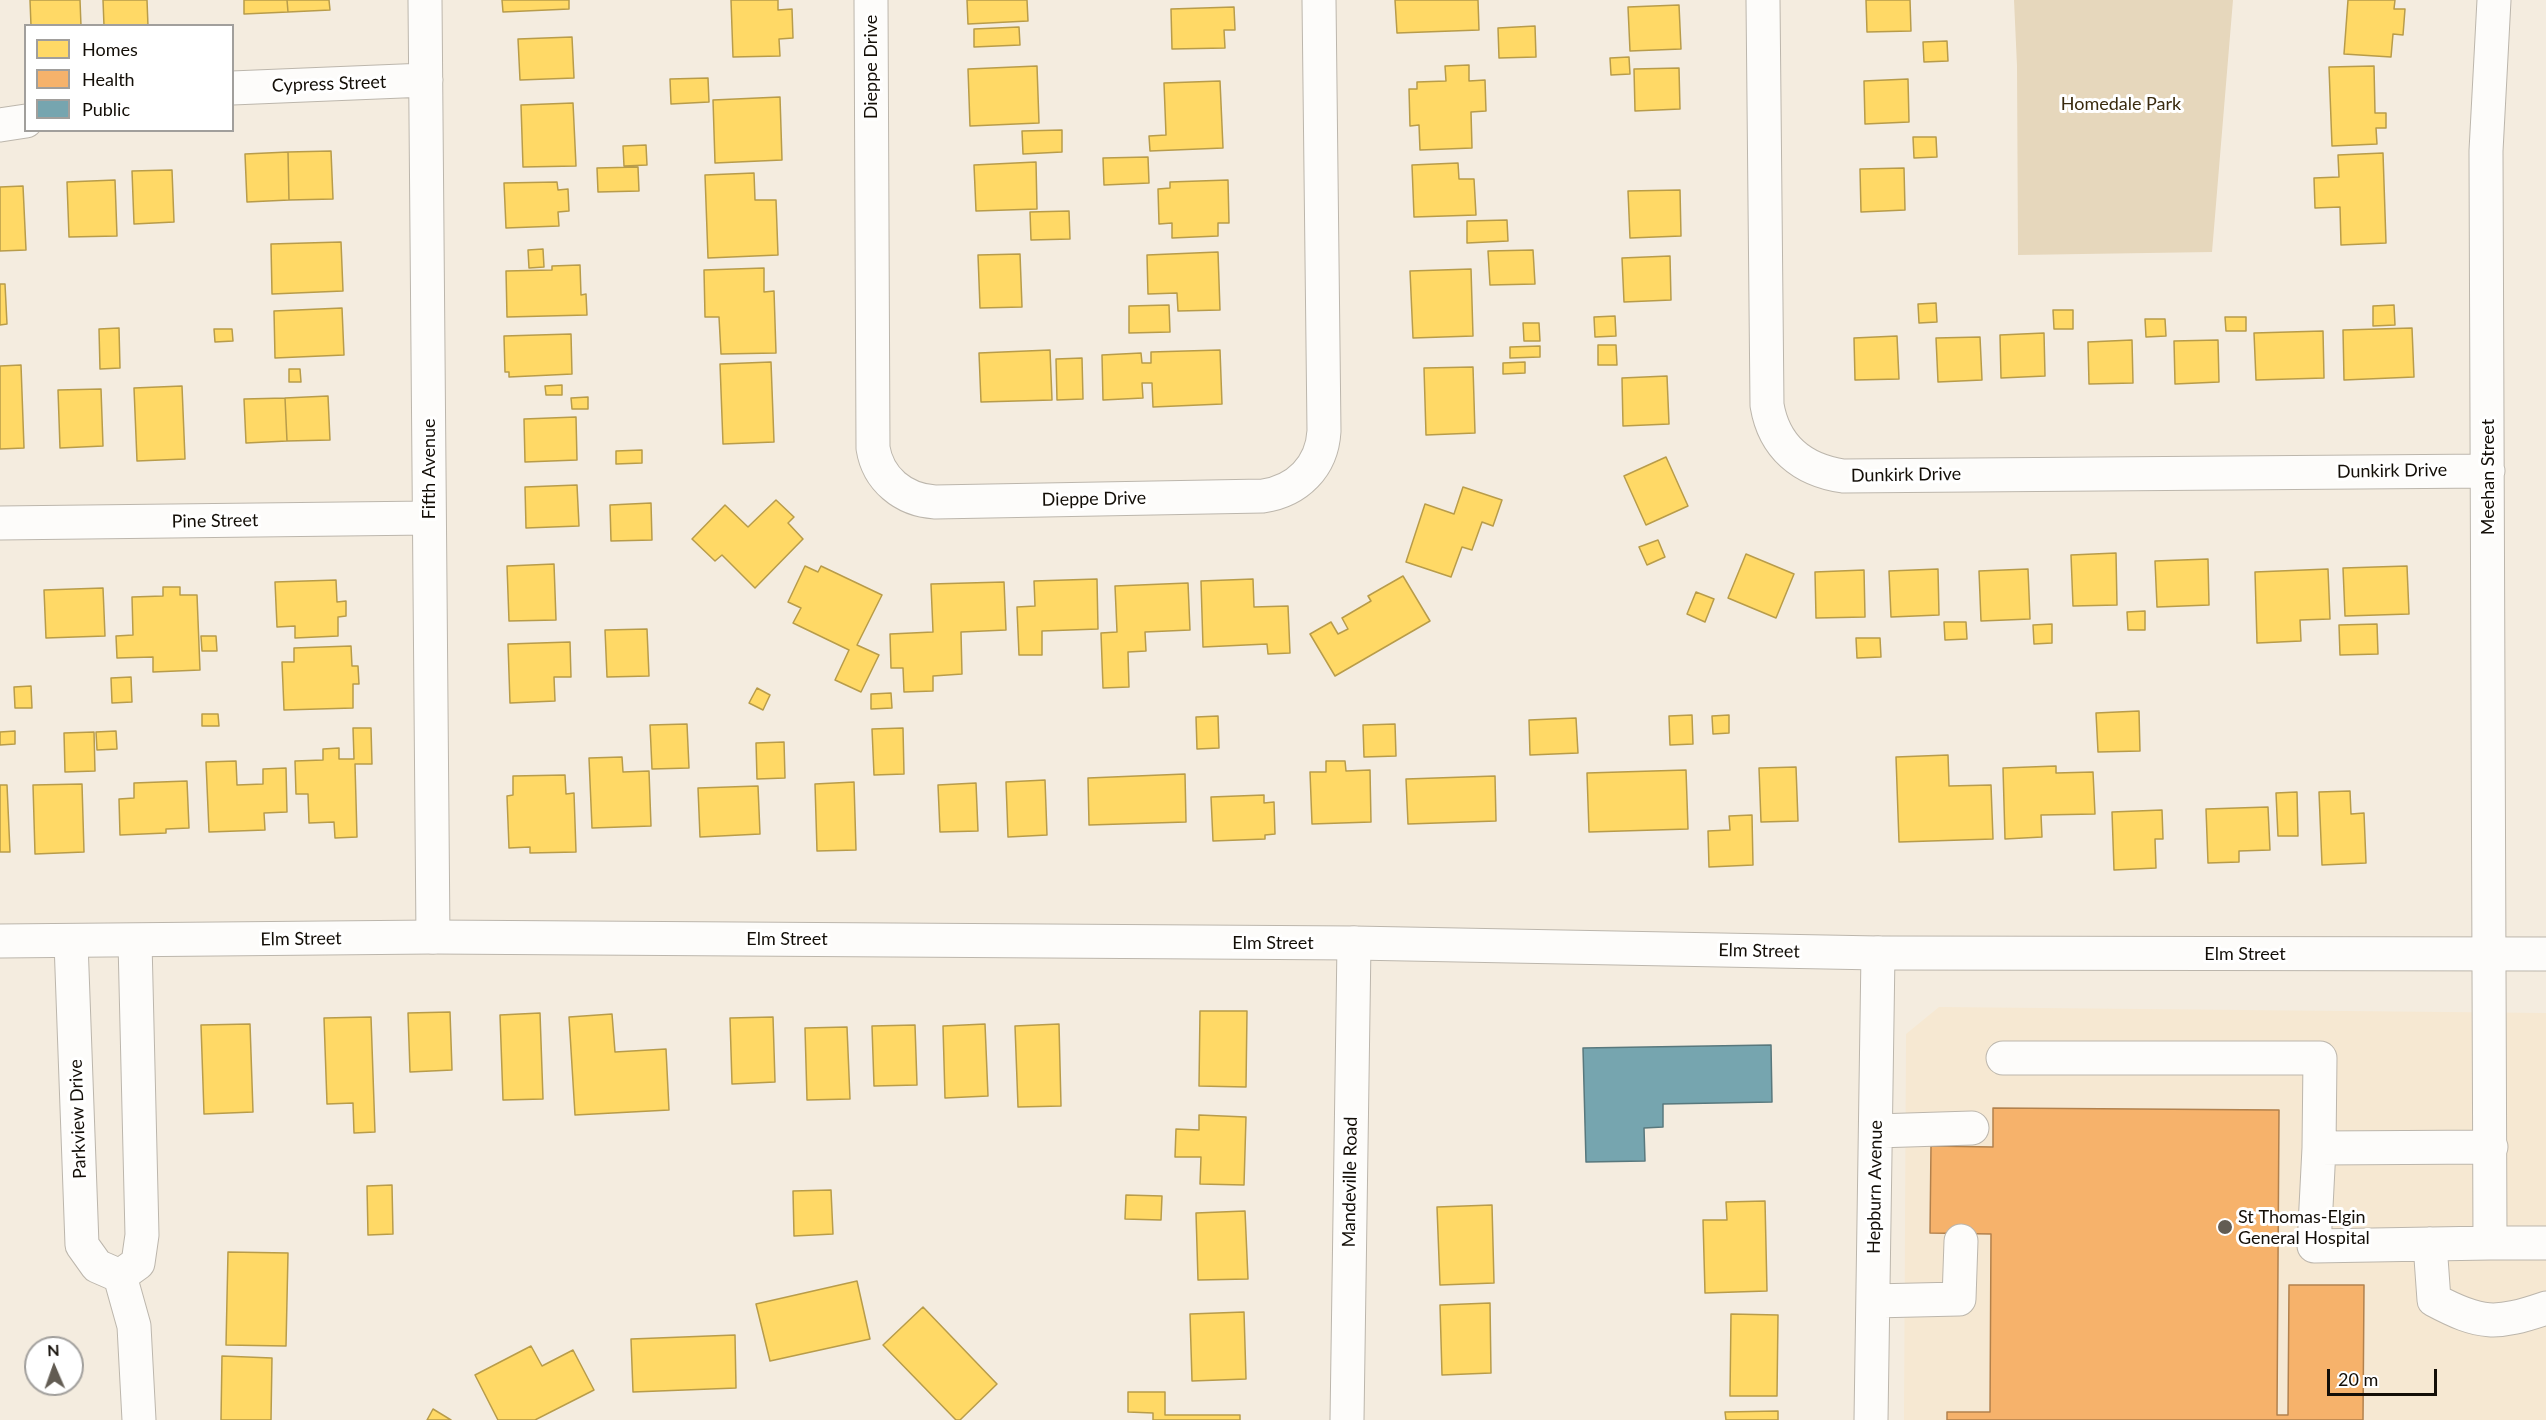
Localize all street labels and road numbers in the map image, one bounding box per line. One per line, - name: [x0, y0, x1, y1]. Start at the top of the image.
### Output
- street label: Dieppe Drive: [860, 15, 882, 119]
- street label: Cypress Street: [271, 71, 387, 97]
- street label: Fifth Avenue: [418, 418, 440, 520]
- street label: Meehan Street: [2477, 419, 2499, 535]
- street label: Dunkirk Drive: [2337, 459, 2447, 483]
- street label: Dunkirk Drive: [1851, 463, 1961, 487]
- street label: Dieppe Drive: [1042, 487, 1146, 511]
- street label: Pine Street: [172, 509, 258, 533]
- street label: Elm Street: [260, 927, 342, 951]
- street label: Elm Street: [746, 928, 828, 950]
- street label: Elm Street: [1232, 932, 1314, 954]
- street label: Elm Street: [1718, 939, 1800, 963]
- street label: Elm Street: [2204, 943, 2286, 965]
- street label: Parkview Drive: [65, 1059, 91, 1179]
- street label: Mandeville Road: [1338, 1116, 1362, 1248]
- street label: Hepburn Avenue: [1863, 1120, 1887, 1254]

